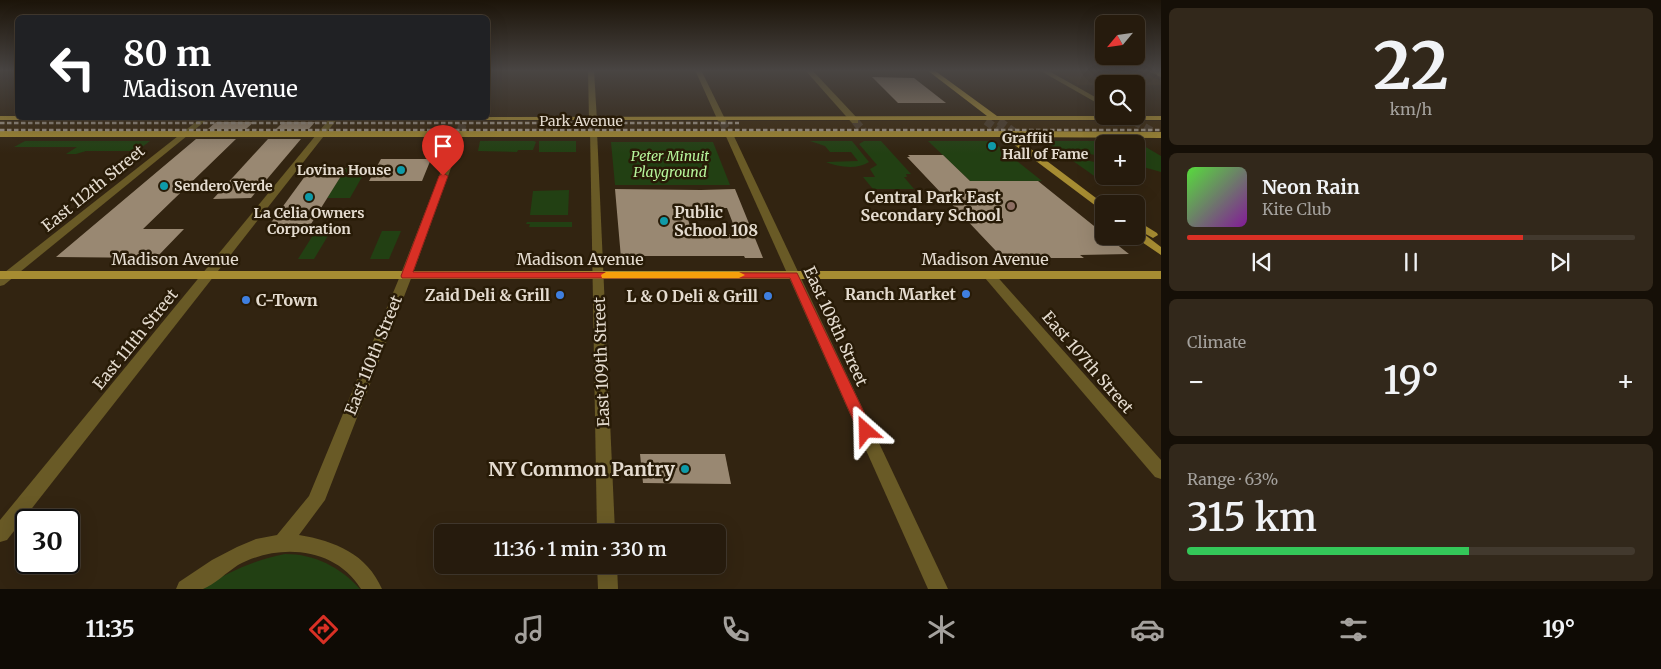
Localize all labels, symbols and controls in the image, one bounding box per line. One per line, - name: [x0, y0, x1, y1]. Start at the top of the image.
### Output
- north arrow: [1095, 15, 1145, 65]
- map controls: [1095, 15, 1145, 245]
- text: 22: [1373, 25, 1449, 107]
- text: 80 m: [123, 32, 211, 76]
- icon: left: [40, 35, 105, 100]
- text: Madison Avenue: [123, 75, 298, 103]
- button: search: [1095, 75, 1145, 125]
- text: km/h: [1390, 99, 1432, 119]
- street label: Park Avenue: [539, 112, 623, 130]
- pin: [422, 125, 464, 176]
- place label: Graffiti Hall of Fame: [1002, 129, 1089, 163]
- icon: arrive: [429, 132, 457, 160]
- button: +: [1095, 135, 1145, 185]
- street label: East 112th Street: [38, 140, 149, 236]
- marker: Graffiti Hall of Fame: [986, 140, 998, 152]
- park label: Peter Minuit Playground: [631, 147, 709, 181]
- place label: Lovina House: [297, 161, 391, 179]
- marker: Lovina House: [395, 164, 407, 176]
- text: Neon Rain: [1262, 175, 1360, 199]
- place label: Sendero Verde: [174, 177, 273, 195]
- marker: Sendero Verde: [158, 180, 170, 192]
- place label: Central Park East Secondary School: [861, 187, 1002, 225]
- marker: La Celia Owners Corporation: [303, 191, 315, 203]
- button: −: [1095, 195, 1145, 245]
- text: Kite Club: [1262, 199, 1331, 219]
- marker: Central Park East Secondary School: [1005, 200, 1017, 212]
- place label: Public School 108: [674, 202, 758, 240]
- place label: La Celia Owners Corporation: [254, 204, 364, 238]
- marker: Public School 108: [658, 215, 670, 227]
- icon: previous: [1248, 248, 1276, 276]
- icon: pause: [1397, 248, 1425, 276]
- icon: next: [1546, 248, 1574, 276]
- street label: Madison Avenue: [111, 249, 239, 269]
- street label: Madison Avenue: [516, 249, 644, 269]
- street label: Madison Avenue: [921, 249, 1049, 269]
- street label: East 108th Street: [800, 263, 873, 390]
- street label: East 111th Street: [88, 284, 182, 393]
- place label: Ranch Market: [845, 284, 957, 304]
- place label: Zaid Deli & Grill: [425, 285, 550, 305]
- place label: L & O Deli & Grill: [626, 286, 758, 306]
- marker: Ranch Market: [960, 288, 972, 300]
- marker: Zaid Deli & Grill: [554, 289, 566, 301]
- place label: C-Town: [256, 290, 318, 310]
- marker: L & O Deli & Grill: [762, 290, 774, 302]
- street label: East 110th Street: [340, 292, 406, 418]
- marker: C-Town: [240, 294, 252, 306]
- street label: East 109th Street: [589, 296, 613, 427]
- street label: East 107th Street: [1038, 307, 1138, 418]
- text: Climate: [1187, 332, 1246, 352]
- text: 19°: [1383, 357, 1439, 404]
- text: −: [1187, 363, 1206, 399]
- text: +: [1616, 363, 1635, 399]
- position arrow: [839, 404, 891, 456]
- place label: NY Common Pantry: [488, 457, 676, 481]
- marker: NY Common Pantry: [679, 463, 691, 475]
- text: Range · 63%: [1187, 469, 1278, 489]
- text: 315 km: [1187, 494, 1317, 541]
- speed limit sign: 30: [15, 509, 80, 574]
- text: 11:36 · 1 min · 330 m: [493, 537, 667, 561]
- icon: directions: [306, 612, 341, 647]
- icon: music: [512, 612, 547, 647]
- icon: phone: [718, 612, 753, 647]
- icon: climate: [924, 612, 959, 647]
- icon: car: [1130, 612, 1165, 647]
- icon: filters: [1336, 612, 1371, 647]
- text: 11:35: [86, 615, 135, 643]
- text: 19°: [1542, 615, 1575, 643]

